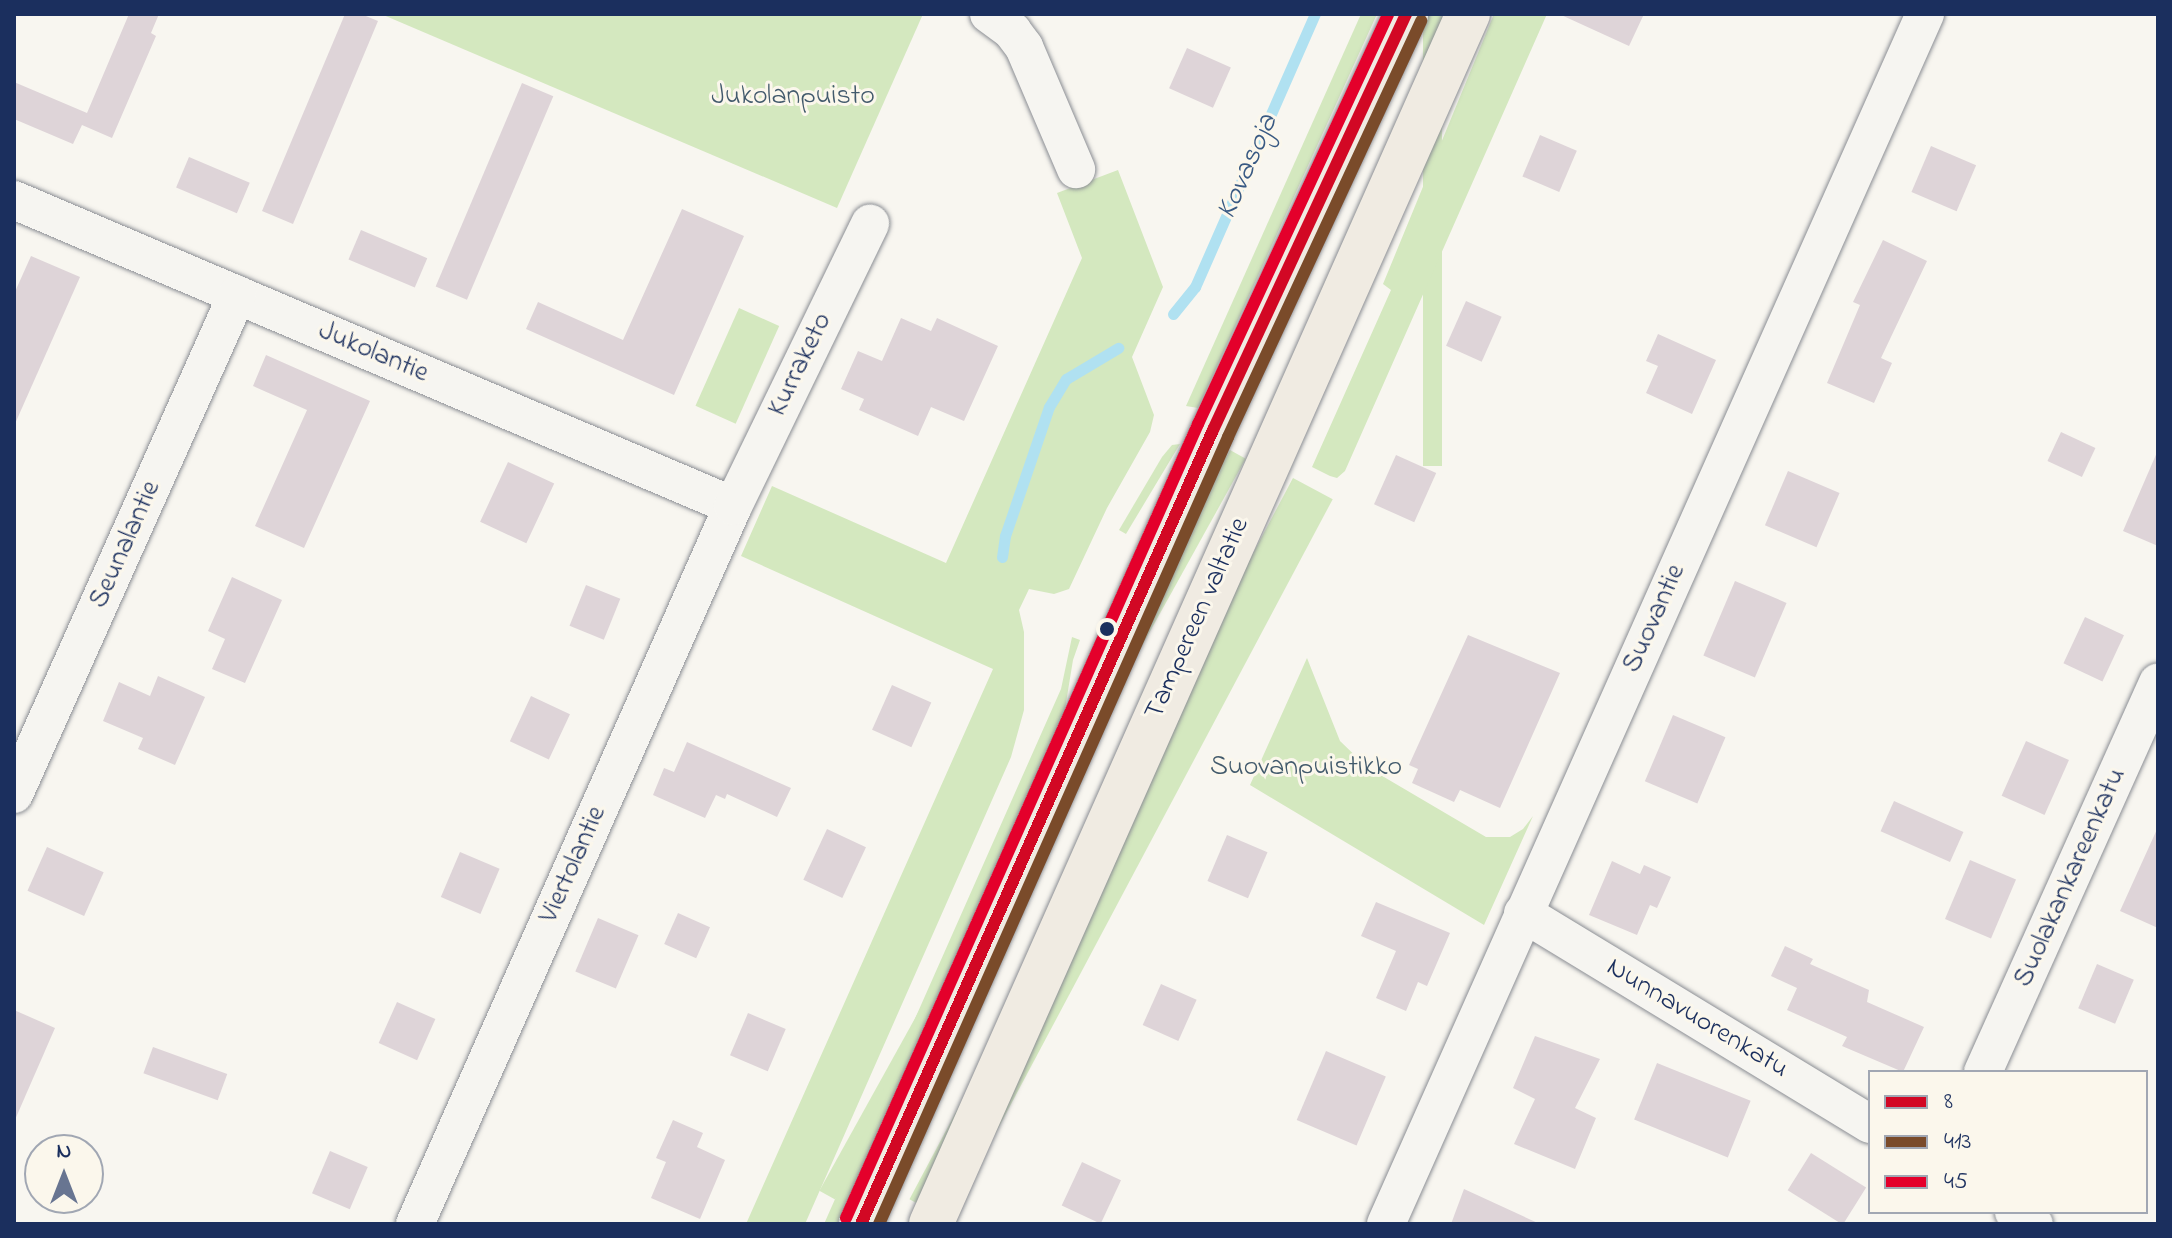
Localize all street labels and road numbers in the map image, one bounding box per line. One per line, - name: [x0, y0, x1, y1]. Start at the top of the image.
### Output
- street label: Kurraketo: [762, 308, 840, 422]
- street label: Jukolantie: [313, 315, 433, 391]
- street label: Seunalantie: [83, 476, 169, 614]
- street label: Tampereen valtatie: [1138, 513, 1258, 725]
- street label: Suovantie: [1616, 560, 1694, 678]
- street label: Suolakankareenkatu: [2008, 763, 2134, 993]
- street label: Viertolantie: [533, 801, 615, 929]
- street label: Nunnavuorenkatu: [1600, 951, 1794, 1087]

